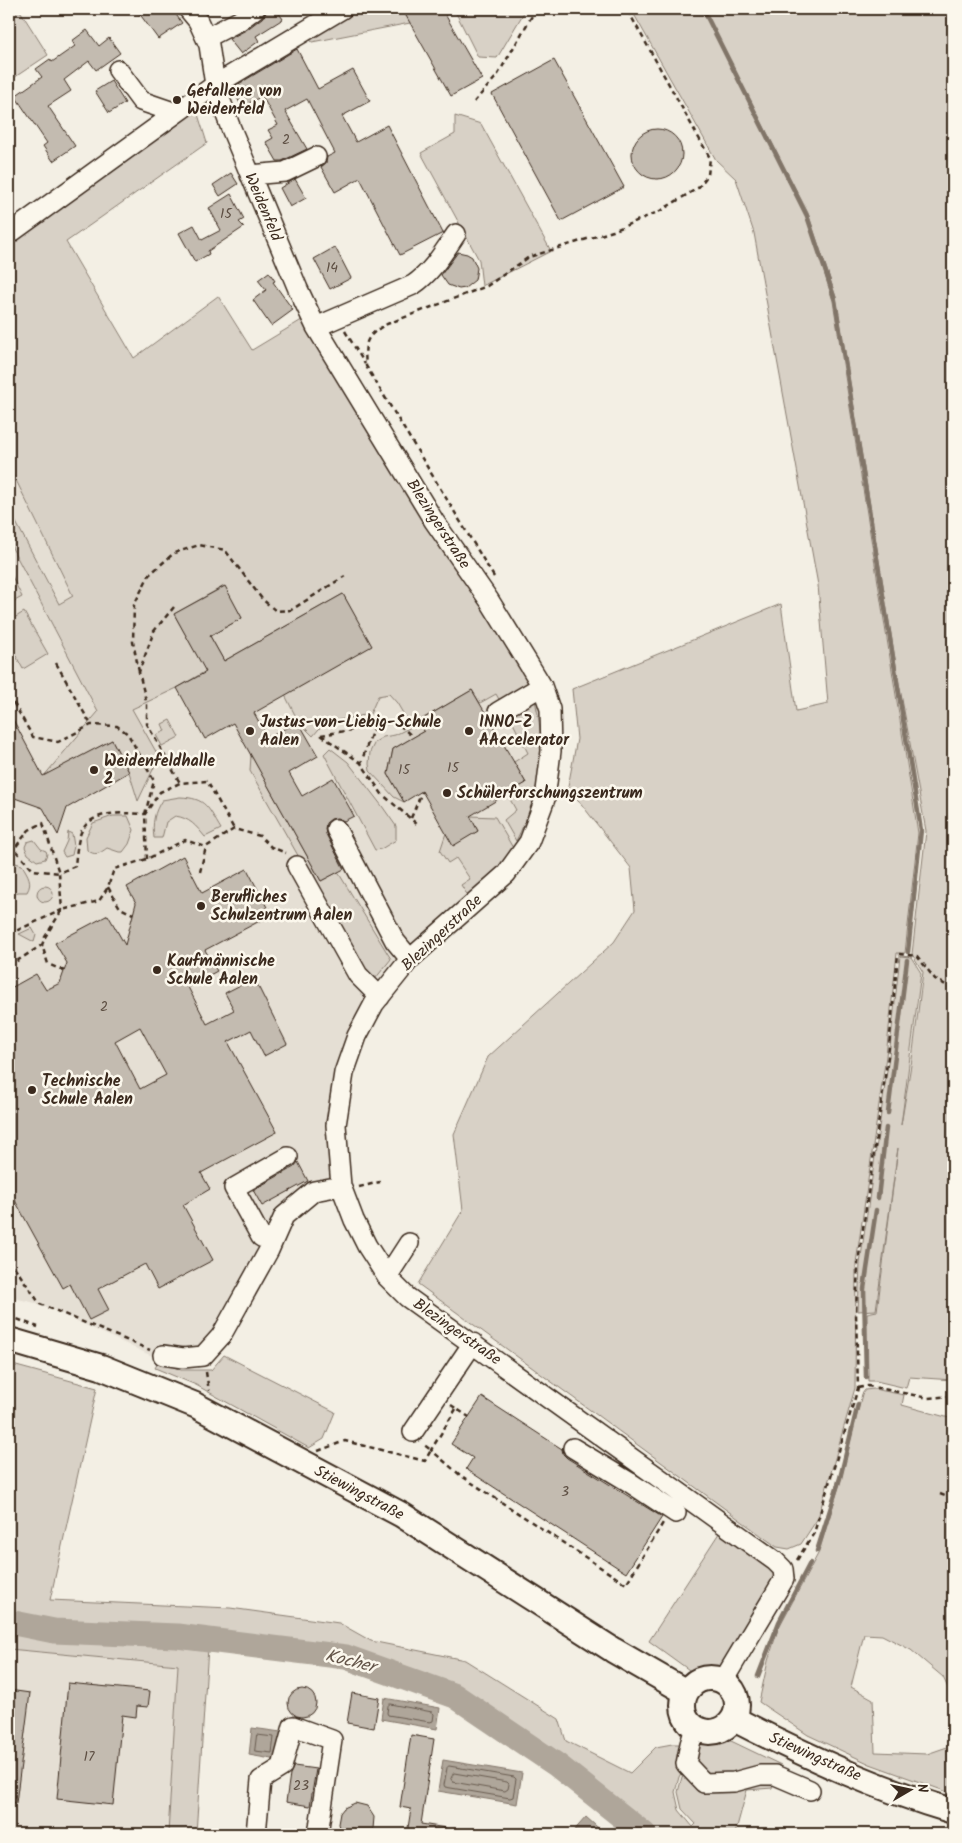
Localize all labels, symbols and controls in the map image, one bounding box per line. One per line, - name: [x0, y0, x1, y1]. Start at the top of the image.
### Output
- place label: Gefallene von Weidenfeld: [187, 79, 282, 122]
- marker: Gefallene von Weidenfeld: [171, 94, 183, 106]
- house number: 2: [282, 129, 290, 151]
- street label: Weidenfeld: [237, 169, 289, 246]
- house number: 15: [220, 203, 233, 225]
- house number: 14: [326, 257, 338, 279]
- street label: Blezingerstraße: [399, 474, 477, 574]
- place label: Justus-von-Liebig-Schule Aalen: [260, 710, 441, 753]
- place label: INNO-Z AAccelerator: [479, 710, 570, 753]
- marker: Justus-von-Liebig-Schule Aalen: [244, 725, 256, 737]
- marker: INNO-Z AAccelerator: [463, 725, 475, 737]
- place label: Weidenfeldhalle 2: [104, 749, 215, 792]
- house number: 15: [447, 757, 460, 779]
- house number: 15: [398, 759, 411, 781]
- marker: Weidenfeldhalle 2: [88, 764, 100, 776]
- place label: Schülerforschungszentrum: [457, 781, 643, 806]
- marker: Schülerforschungszentrum: [441, 787, 453, 799]
- place label: Berufliches Schulzentrum Aalen: [211, 885, 352, 928]
- street label: Blezingerstraße: [396, 889, 488, 977]
- marker: Berufliches Schulzentrum Aalen: [195, 900, 207, 912]
- place label: Kaufmännische Schule Aalen: [167, 949, 275, 992]
- marker: Kaufmännische Schule Aalen: [151, 964, 163, 976]
- house number: 2: [100, 996, 108, 1018]
- place label: Technische Schule Aalen: [42, 1069, 133, 1112]
- marker: Technische Schule Aalen: [26, 1084, 38, 1096]
- street label: Blezingerstraße: [408, 1292, 506, 1372]
- street label: Stiewingstraße: [310, 1459, 408, 1527]
- house number: 3: [561, 1481, 569, 1503]
- water label: Kocher: [322, 1642, 382, 1683]
- street label: Stiewingstraße: [765, 1725, 865, 1789]
- house number: 17: [84, 1746, 95, 1768]
- north arrow: [884, 1766, 934, 1816]
- house number: 23: [293, 1775, 309, 1797]
- text: N: [910, 1782, 933, 1794]

